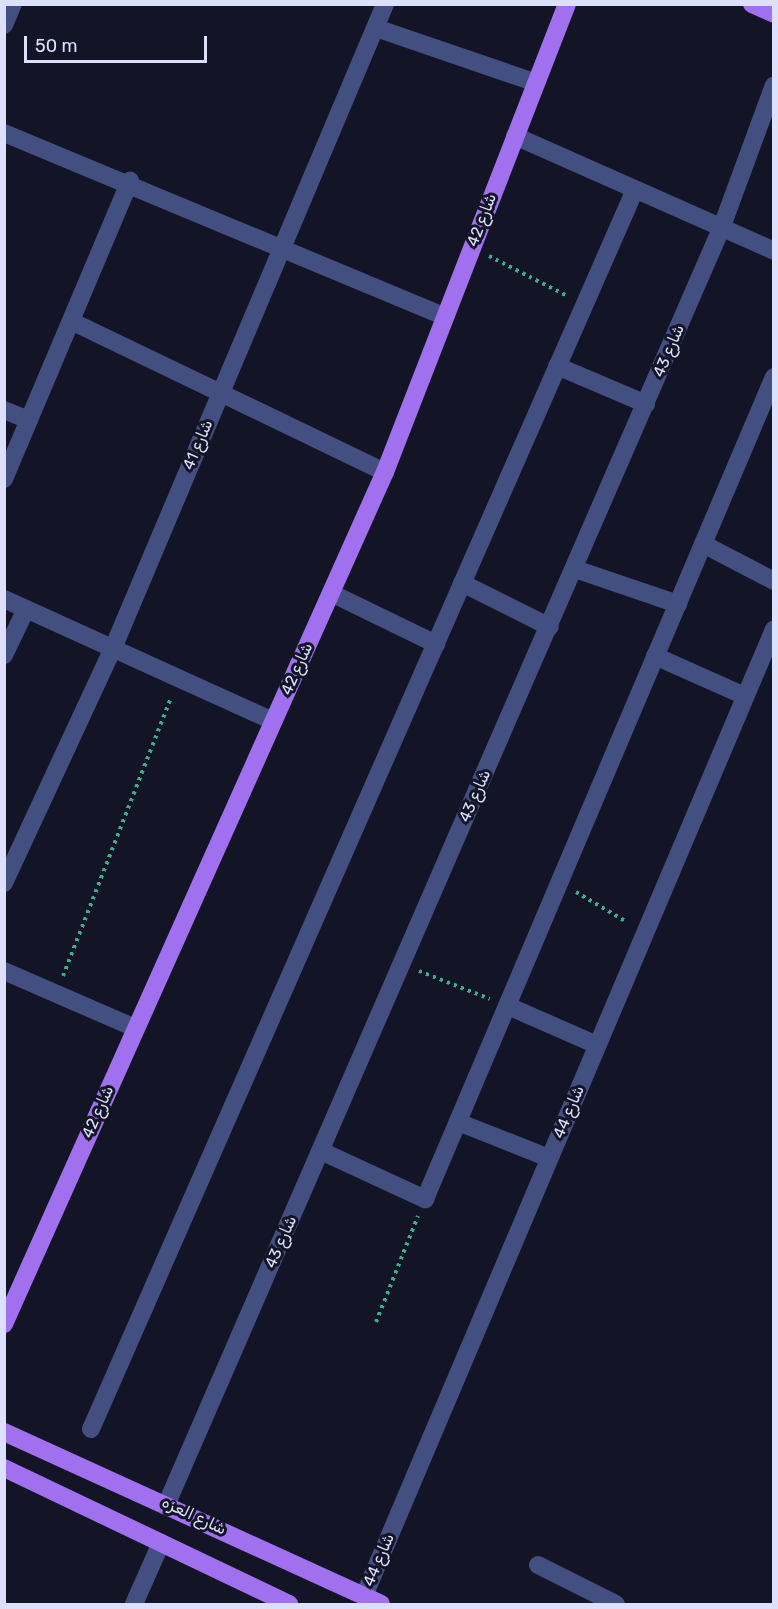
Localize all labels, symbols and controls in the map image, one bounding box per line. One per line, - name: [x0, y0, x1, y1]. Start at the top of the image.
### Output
- scale bar: [27, 24, 210, 62]
- text: 50 m: [35, 35, 78, 57]
- street label: شارع 42: [463, 191, 501, 249]
- street label: شارع 43: [649, 322, 689, 380]
- street label: شارع 41: [179, 417, 217, 473]
- street label: شارع 42: [277, 640, 317, 698]
- street label: شارع 43: [455, 767, 495, 825]
- street label: شارع 42: [78, 1083, 118, 1141]
- street label: شارع 44: [549, 1083, 589, 1141]
- street label: شارع 43: [261, 1213, 301, 1271]
- street label: شارع العزه: [159, 1493, 229, 1539]
- street label: شارع 44: [359, 1531, 399, 1589]

